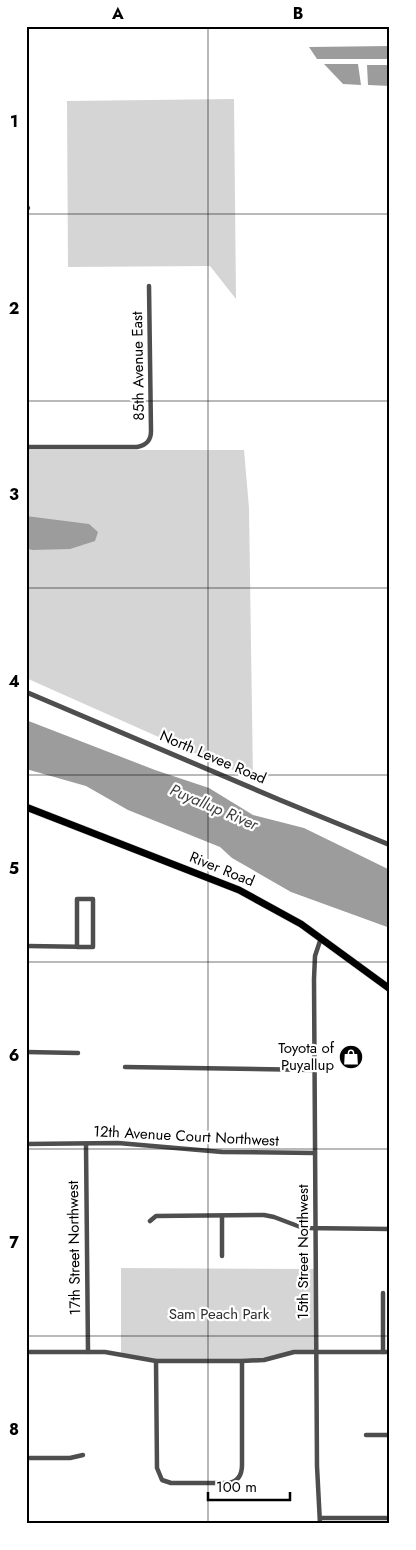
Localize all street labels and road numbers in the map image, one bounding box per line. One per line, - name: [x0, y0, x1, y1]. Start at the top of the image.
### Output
- street label: 85th Avenue East: [126, 311, 150, 421]
- street label: North Levee Road: [156, 725, 270, 789]
- street label: River Road: [186, 846, 258, 892]
- street label: 12th Avenue Court Northwest: [93, 1120, 280, 1152]
- street label: 17th Street Northwest: [62, 1180, 86, 1315]
- street label: 15th Street Northwest: [292, 1184, 314, 1320]

